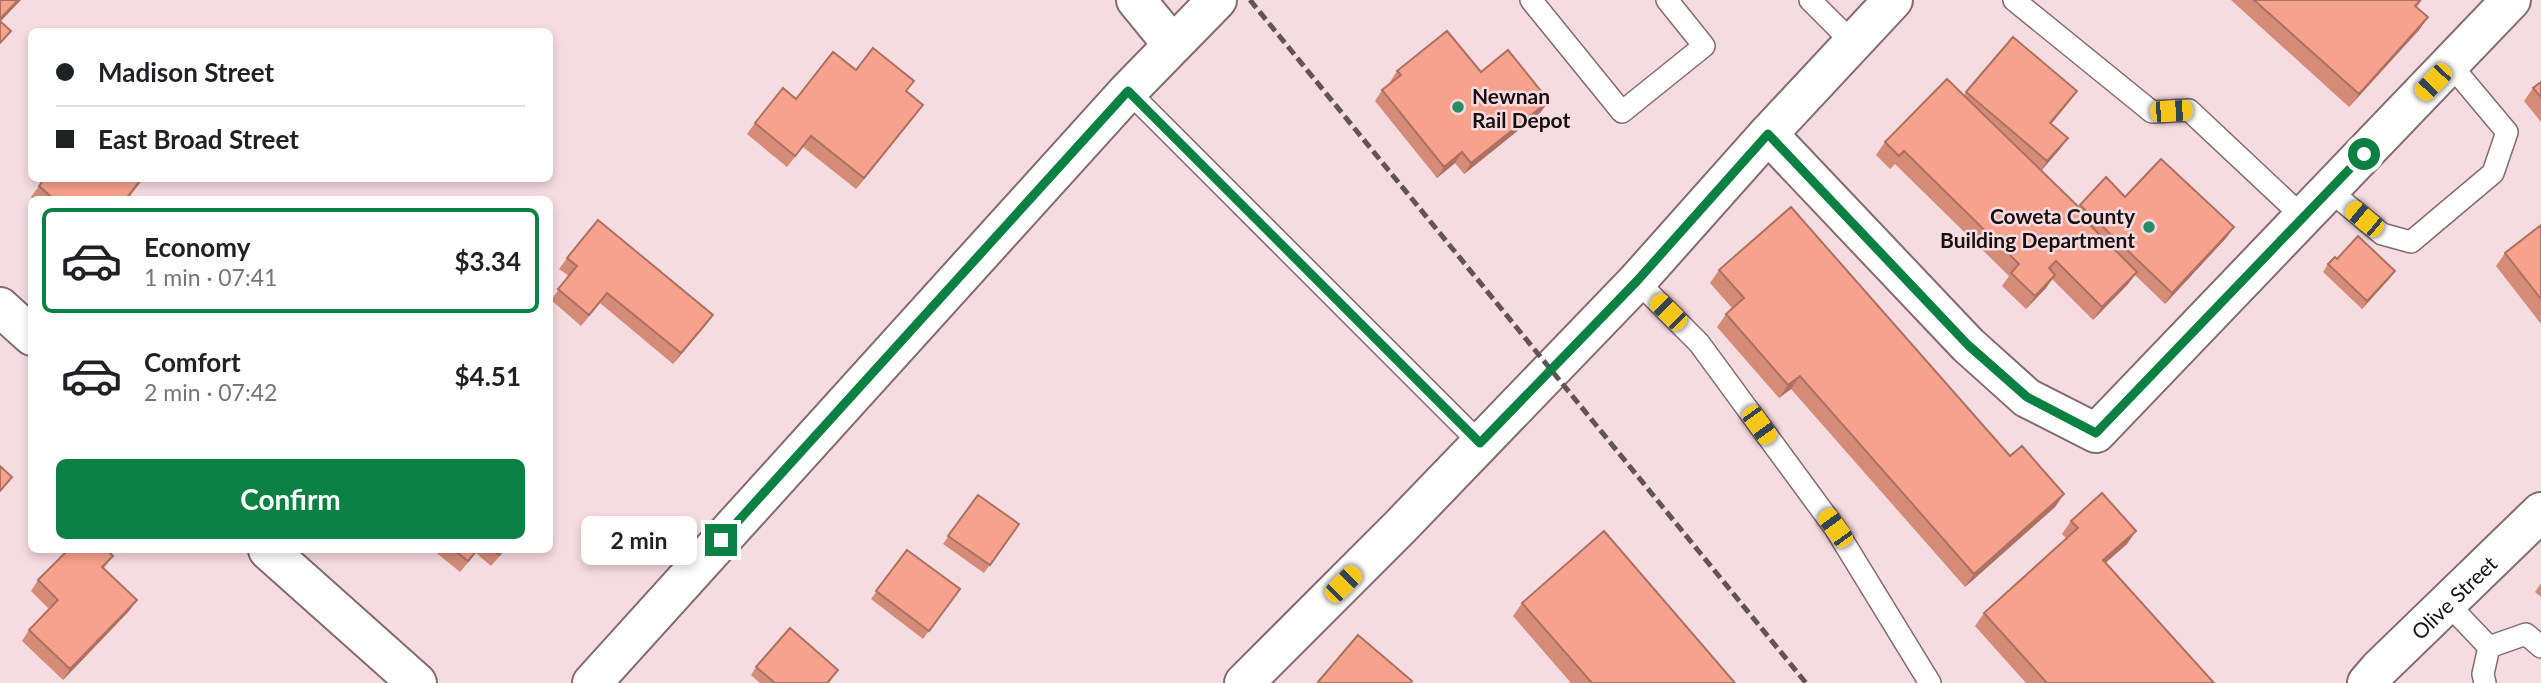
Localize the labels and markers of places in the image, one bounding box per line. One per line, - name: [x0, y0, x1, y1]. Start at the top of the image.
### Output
- place label: Newnan Rail Depot: [1472, 83, 1570, 132]
- marker: Newnan Rail Depot: [1450, 99, 1466, 115]
- place label: Coweta County Building Department: [1940, 203, 2136, 252]
- marker: Coweta County Building Department: [2141, 219, 2157, 235]

